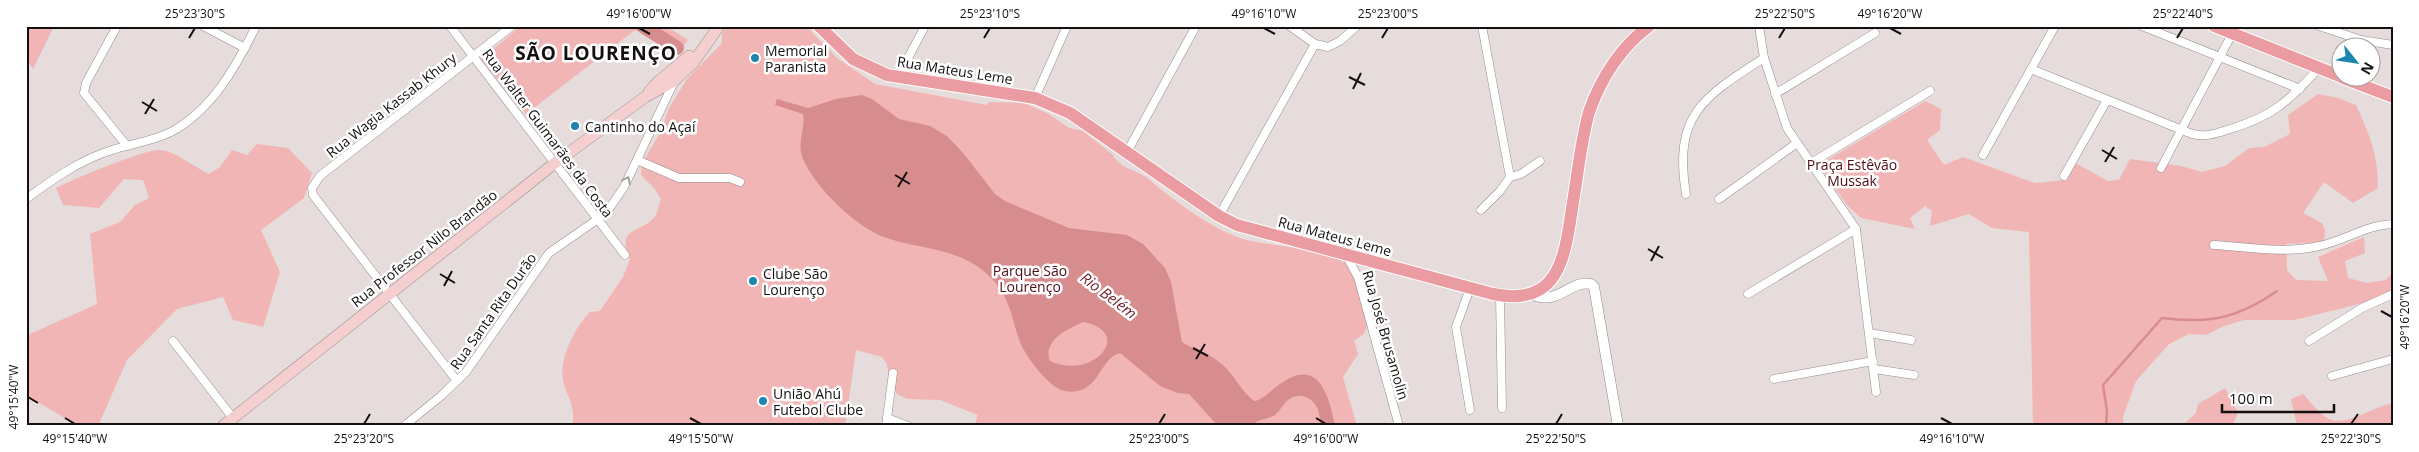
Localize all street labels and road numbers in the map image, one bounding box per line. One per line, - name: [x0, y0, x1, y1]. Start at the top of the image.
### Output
- street label: Rua Walter Guimarães da Costa: [478, 45, 618, 221]
- street label: Rua Wagia Kassab Khury: [322, 48, 461, 162]
- street label: Rua Mateus Leme: [896, 51, 1014, 89]
- street label: Rua Professor Nilo Brandão: [347, 185, 501, 311]
- street label: Rua Mateus Leme: [1276, 212, 1394, 260]
- street label: Rua Santa Rita Durão: [446, 249, 540, 373]
- street label: Rua José Brusamolin: [1358, 268, 1414, 402]

